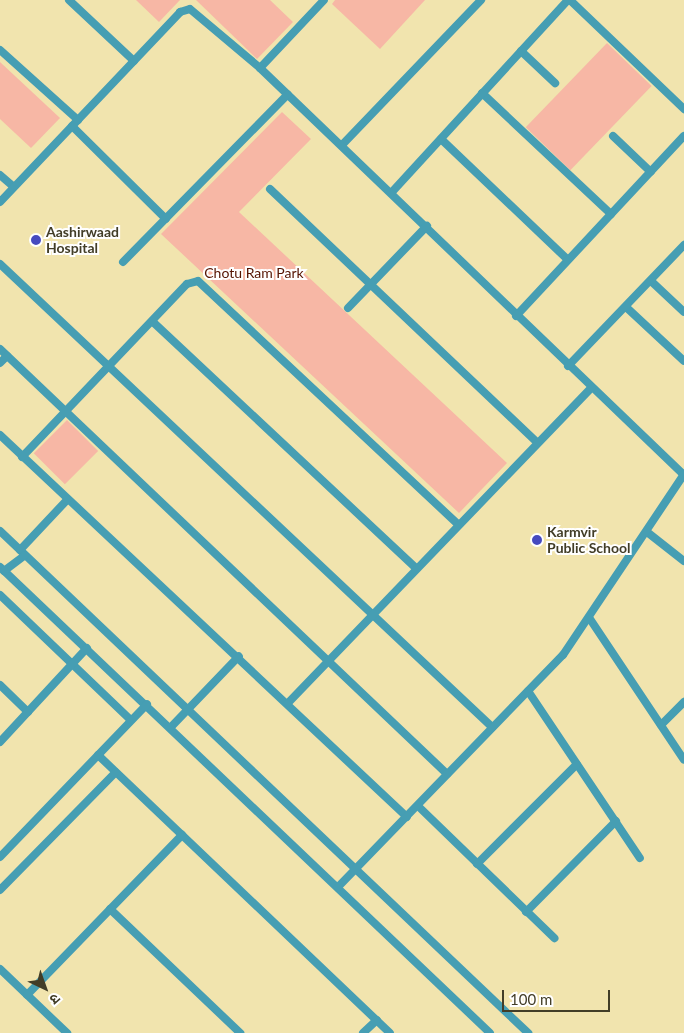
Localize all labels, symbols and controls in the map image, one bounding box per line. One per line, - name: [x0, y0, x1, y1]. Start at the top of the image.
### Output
- place label: Aashirwaad Hospital: [46, 224, 119, 256]
- marker: Aashirwaad Hospital: [30, 234, 42, 246]
- park label: Chotu Ram Park: [204, 265, 304, 281]
- place label: Karmvir Public School: [547, 524, 631, 556]
- marker: Karmvir Public School: [531, 534, 543, 546]
- north arrow: [20, 963, 70, 1013]
- scale bar: [504, 980, 612, 1012]
- text: उ: [47, 990, 64, 1009]
- text: 100 m: [510, 990, 552, 1008]

